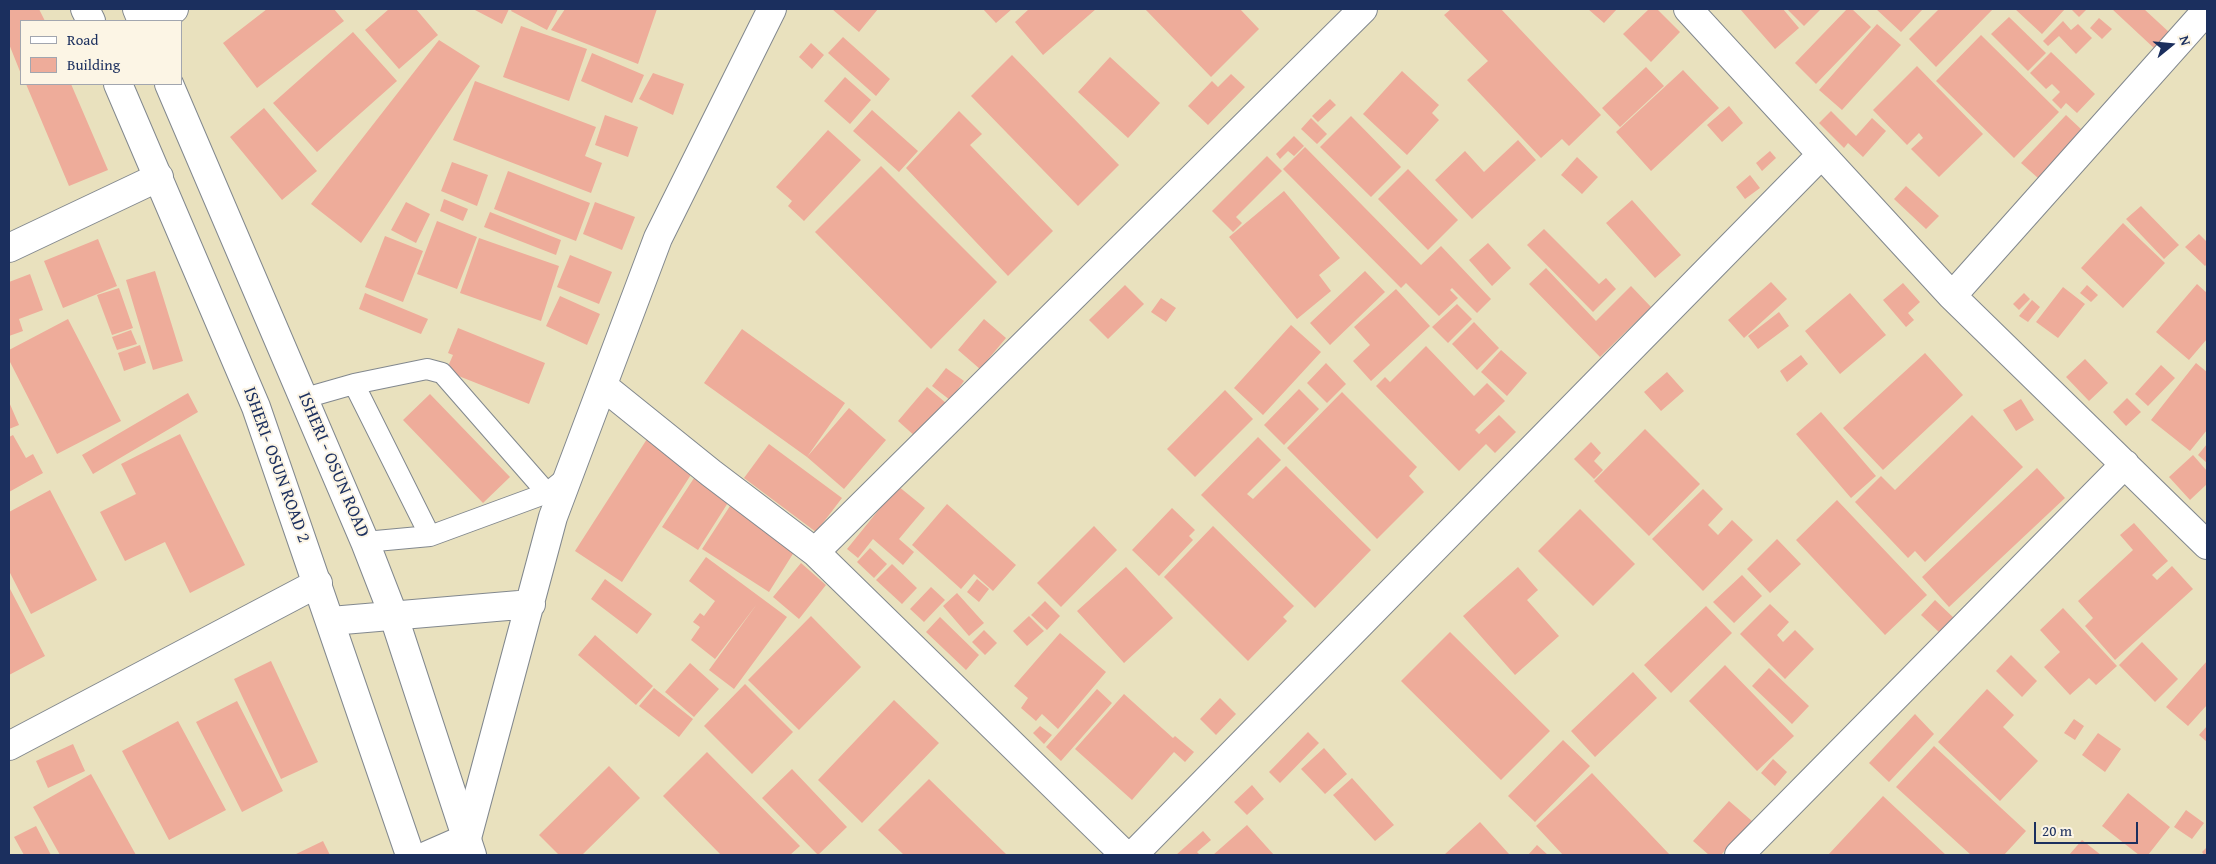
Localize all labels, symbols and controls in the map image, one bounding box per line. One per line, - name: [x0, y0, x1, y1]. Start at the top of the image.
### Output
- legend: [20, 20, 182, 85]
- north arrow: [2146, 20, 2196, 70]
- text: Road: [67, 29, 98, 50]
- text: N: [2174, 33, 2196, 48]
- text: Building: [67, 54, 120, 75]
- street label: ISHERI- OSUN ROAD 2: [238, 384, 314, 546]
- street label: ISHERI - OSUN ROAD: [293, 389, 373, 541]
- scale bar: [2036, 812, 2140, 844]
- text: 20 m: [2042, 820, 2072, 841]

